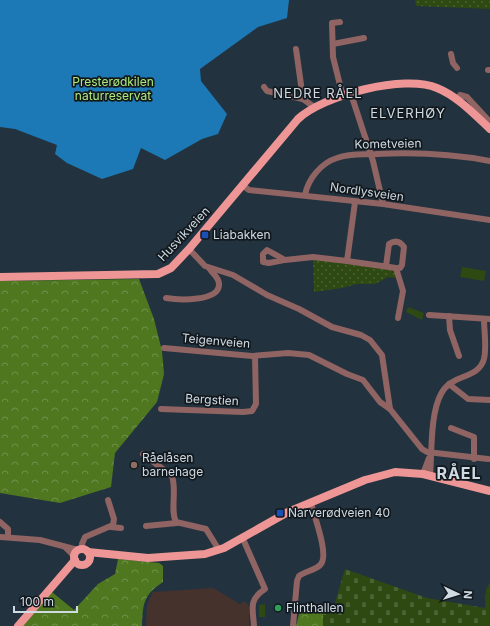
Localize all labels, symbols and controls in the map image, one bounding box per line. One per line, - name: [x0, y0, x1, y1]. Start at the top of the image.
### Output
- park label: Presterødkilen naturreservat: [72, 74, 154, 103]
- district label: NEDRE RÅEL: [273, 84, 363, 101]
- district label: ELVERHØY: [370, 105, 446, 121]
- street label: Kometveien: [354, 135, 422, 152]
- street label: Nordlysveien: [329, 179, 405, 204]
- street label: Husvikveien: [155, 203, 213, 264]
- place label: Liabakken: [213, 227, 271, 242]
- marker: Liabakken: [200, 230, 210, 240]
- street label: Teigenveien: [181, 330, 251, 351]
- street label: Bergstien: [185, 391, 239, 408]
- place label: Råelåsen barnehage: [142, 450, 203, 479]
- marker: Råelåsen barnehage: [129, 460, 139, 470]
- district label: RÅEL: [436, 462, 482, 483]
- place label: Narverødveien 40: [288, 505, 390, 520]
- marker: Narverødveien 40: [275, 508, 285, 518]
- north arrow: [438, 574, 478, 614]
- scale bar: [14, 588, 77, 614]
- text: N: [461, 590, 475, 599]
- text: 100 m: [20, 594, 54, 609]
- place label: Flinthallen: [286, 600, 344, 615]
- marker: Flinthallen: [273, 603, 283, 613]

